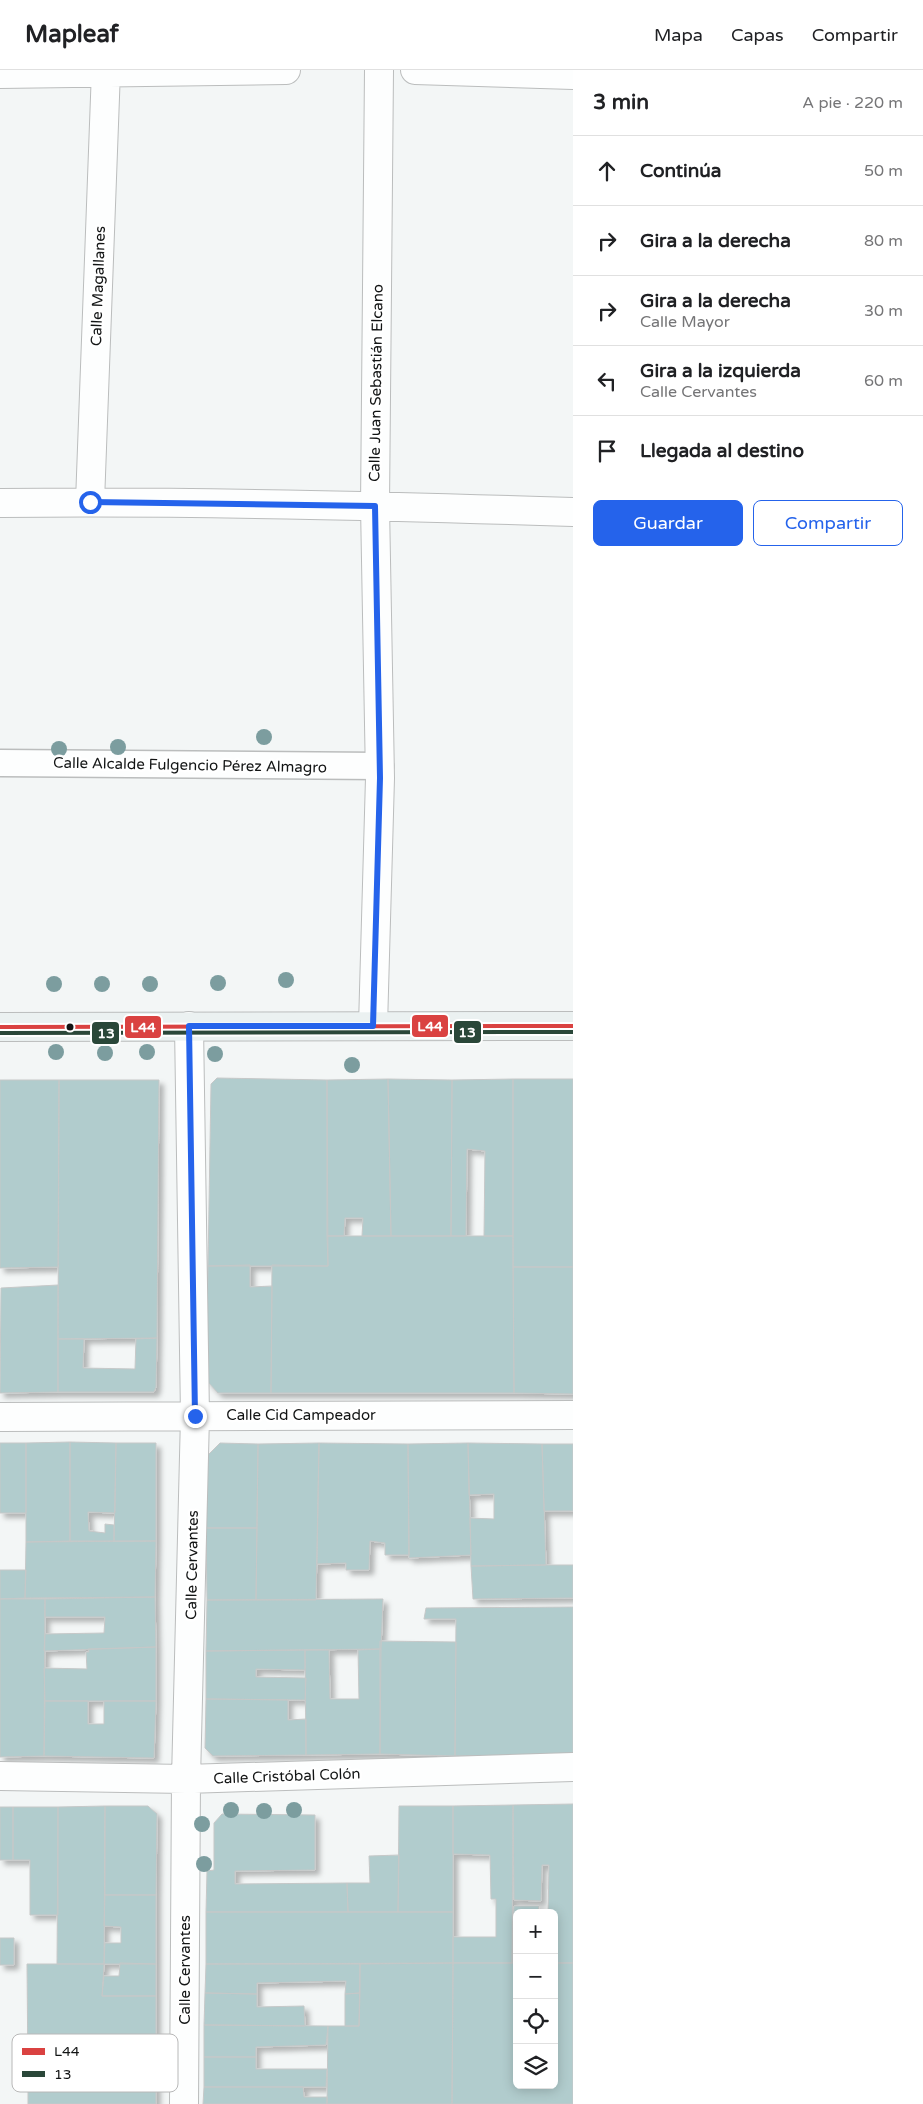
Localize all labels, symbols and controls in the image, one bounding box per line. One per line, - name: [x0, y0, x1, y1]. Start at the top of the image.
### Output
- text: Mapleaf: [25, 20, 119, 49]
- text: Mapa: [654, 24, 703, 46]
- text: Capas: [731, 24, 784, 46]
- text: Compartir: [812, 24, 898, 46]
- text: 3 min: [593, 90, 649, 115]
- text: A pie · 220 m: [802, 93, 903, 113]
- icon: ahead: [593, 157, 621, 185]
- text: Continúa: [640, 160, 722, 182]
- text: 50 m: [864, 161, 903, 181]
- street label: Calle Magallanes: [87, 226, 109, 346]
- icon: right: [593, 227, 621, 255]
- text: Gira a la derecha: [640, 230, 791, 252]
- text: 80 m: [864, 231, 903, 251]
- street label: Calle Juan Sebastián Elcano: [365, 284, 387, 482]
- text: Gira a la derecha: [640, 290, 791, 312]
- icon: right: [593, 297, 621, 325]
- text: 30 m: [864, 301, 903, 321]
- text: Calle Mayor: [640, 312, 730, 332]
- text: Gira a la izquierda: [640, 360, 801, 382]
- icon: left: [593, 367, 621, 395]
- text: 60 m: [864, 371, 903, 391]
- text: Calle Cervantes: [640, 382, 757, 402]
- icon: arrive: [593, 437, 621, 465]
- text: Llegada al destino: [640, 440, 804, 462]
- route start: [79, 491, 102, 514]
- button: Guardar: [593, 500, 743, 546]
- button: Compartir: [753, 500, 903, 546]
- street label: Calle Alcalde Fulgencio Pérez Almagro: [53, 754, 327, 776]
- line badge: L44: [411, 1014, 449, 1038]
- line badge: L44: [124, 1015, 162, 1039]
- text: L44: [417, 1018, 443, 1035]
- text: L44: [130, 1019, 156, 1036]
- line badge: 13: [453, 1020, 482, 1044]
- line badge: 13: [91, 1021, 120, 1045]
- unlabelled marker: [65, 1022, 75, 1032]
- text: 13: [458, 1024, 476, 1041]
- text: 13: [97, 1025, 115, 1042]
- route end: [184, 1405, 207, 1428]
- street label: Calle Cid Campeador: [226, 1406, 376, 1424]
- street label: Calle Cervantes: [182, 1510, 202, 1620]
- street label: Calle Cristóbal Colón: [213, 1764, 361, 1788]
- map controls: [513, 1909, 558, 2089]
- button: +: [513, 1909, 558, 1954]
- street label: Calle Cervantes: [176, 1915, 194, 2025]
- button: −: [513, 1954, 558, 1999]
- button: locate: [513, 1999, 558, 2044]
- legend: [12, 2034, 178, 2092]
- text: L44: [54, 2043, 80, 2060]
- button: layers: [513, 2044, 558, 2089]
- text: 13: [54, 2066, 72, 2083]

